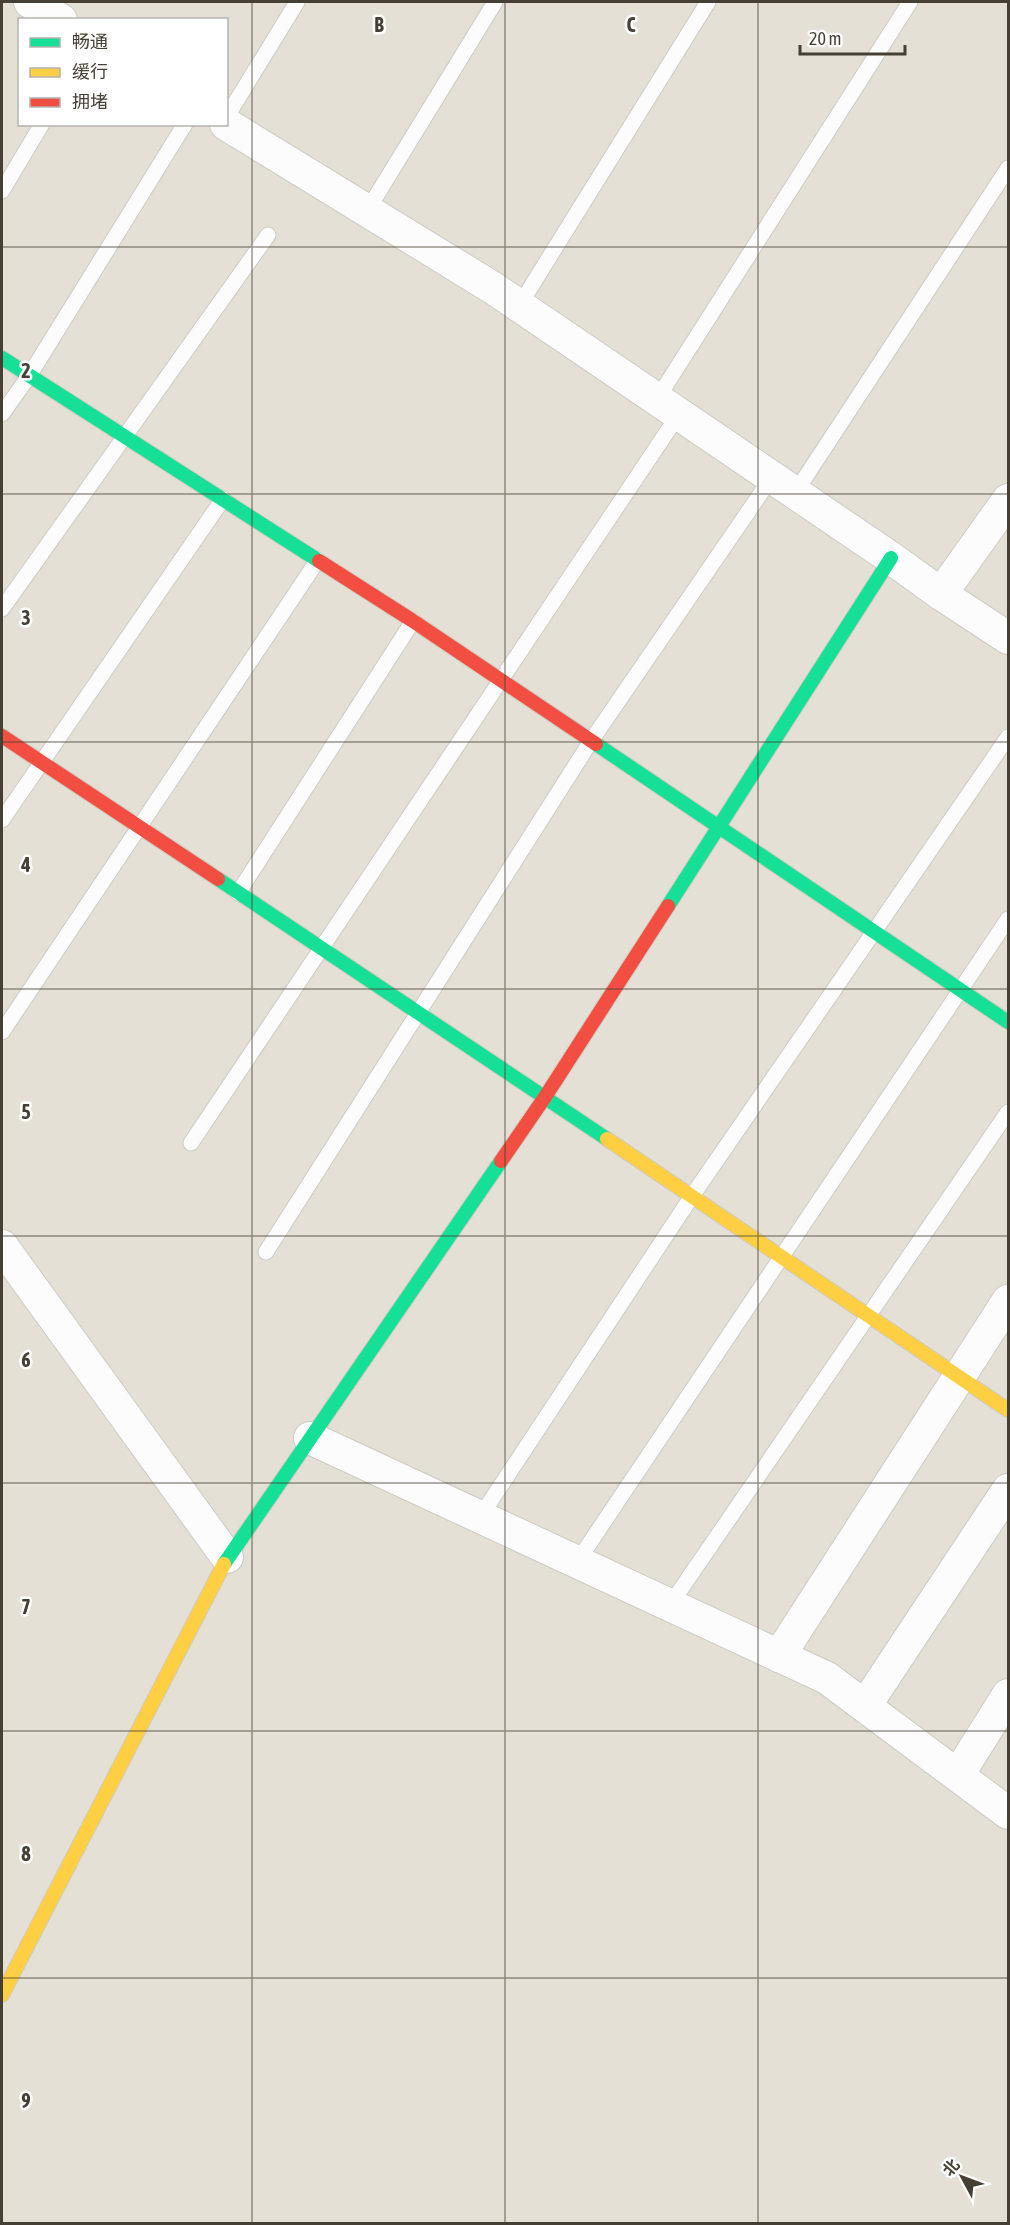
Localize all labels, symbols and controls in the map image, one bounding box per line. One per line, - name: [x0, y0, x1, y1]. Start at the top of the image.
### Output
- text: B: [374, 13, 384, 36]
- text: C: [627, 13, 636, 36]
- legend: [18, 18, 228, 126]
- scale bar: [800, 18, 905, 56]
- text: 20 m: [809, 28, 841, 49]
- text: 畅通: [72, 31, 108, 52]
- text: 缓行: [72, 61, 108, 82]
- text: 拥堵: [72, 91, 108, 112]
- text: 2: [21, 359, 31, 382]
- text: 3: [21, 606, 31, 629]
- text: 4: [20, 853, 31, 876]
- text: 5: [21, 1100, 31, 1123]
- text: 6: [21, 1348, 31, 1371]
- text: 7: [21, 1595, 31, 1618]
- text: 8: [21, 1842, 31, 1865]
- text: 9: [21, 2089, 31, 2112]
- north arrow: [932, 2147, 992, 2207]
- text: 北: [939, 2155, 963, 2179]

